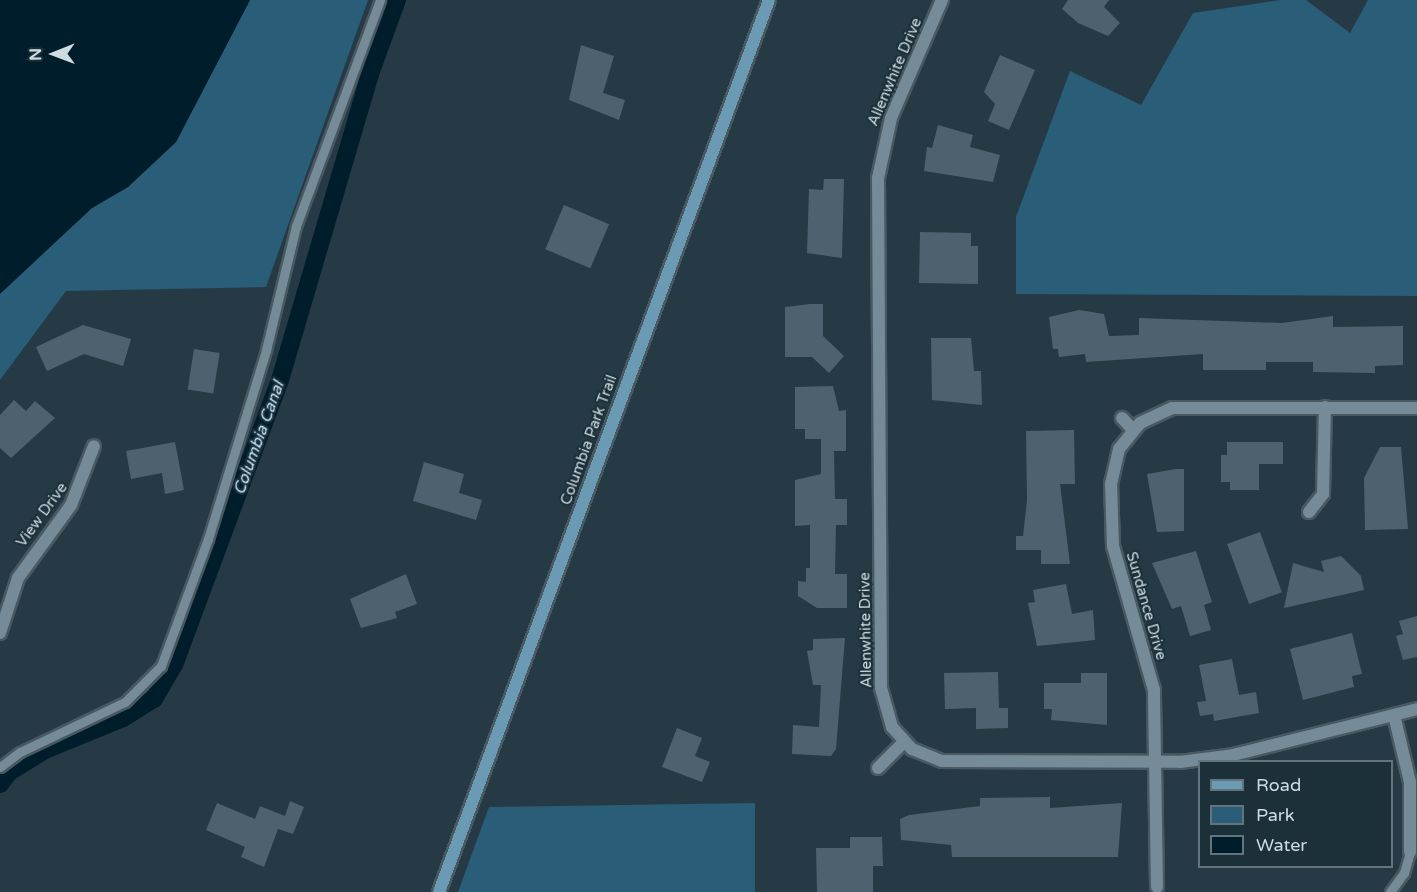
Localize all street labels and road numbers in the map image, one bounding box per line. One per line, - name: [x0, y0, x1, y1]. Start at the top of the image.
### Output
- street label: Allenwhite Drive: [864, 15, 926, 129]
- street label: Columbia Park Trail: [557, 372, 621, 508]
- street label: View Drive: [13, 479, 71, 551]
- street label: Sundance Drive: [1122, 550, 1170, 662]
- street label: Allenwhite Drive: [856, 572, 876, 688]

